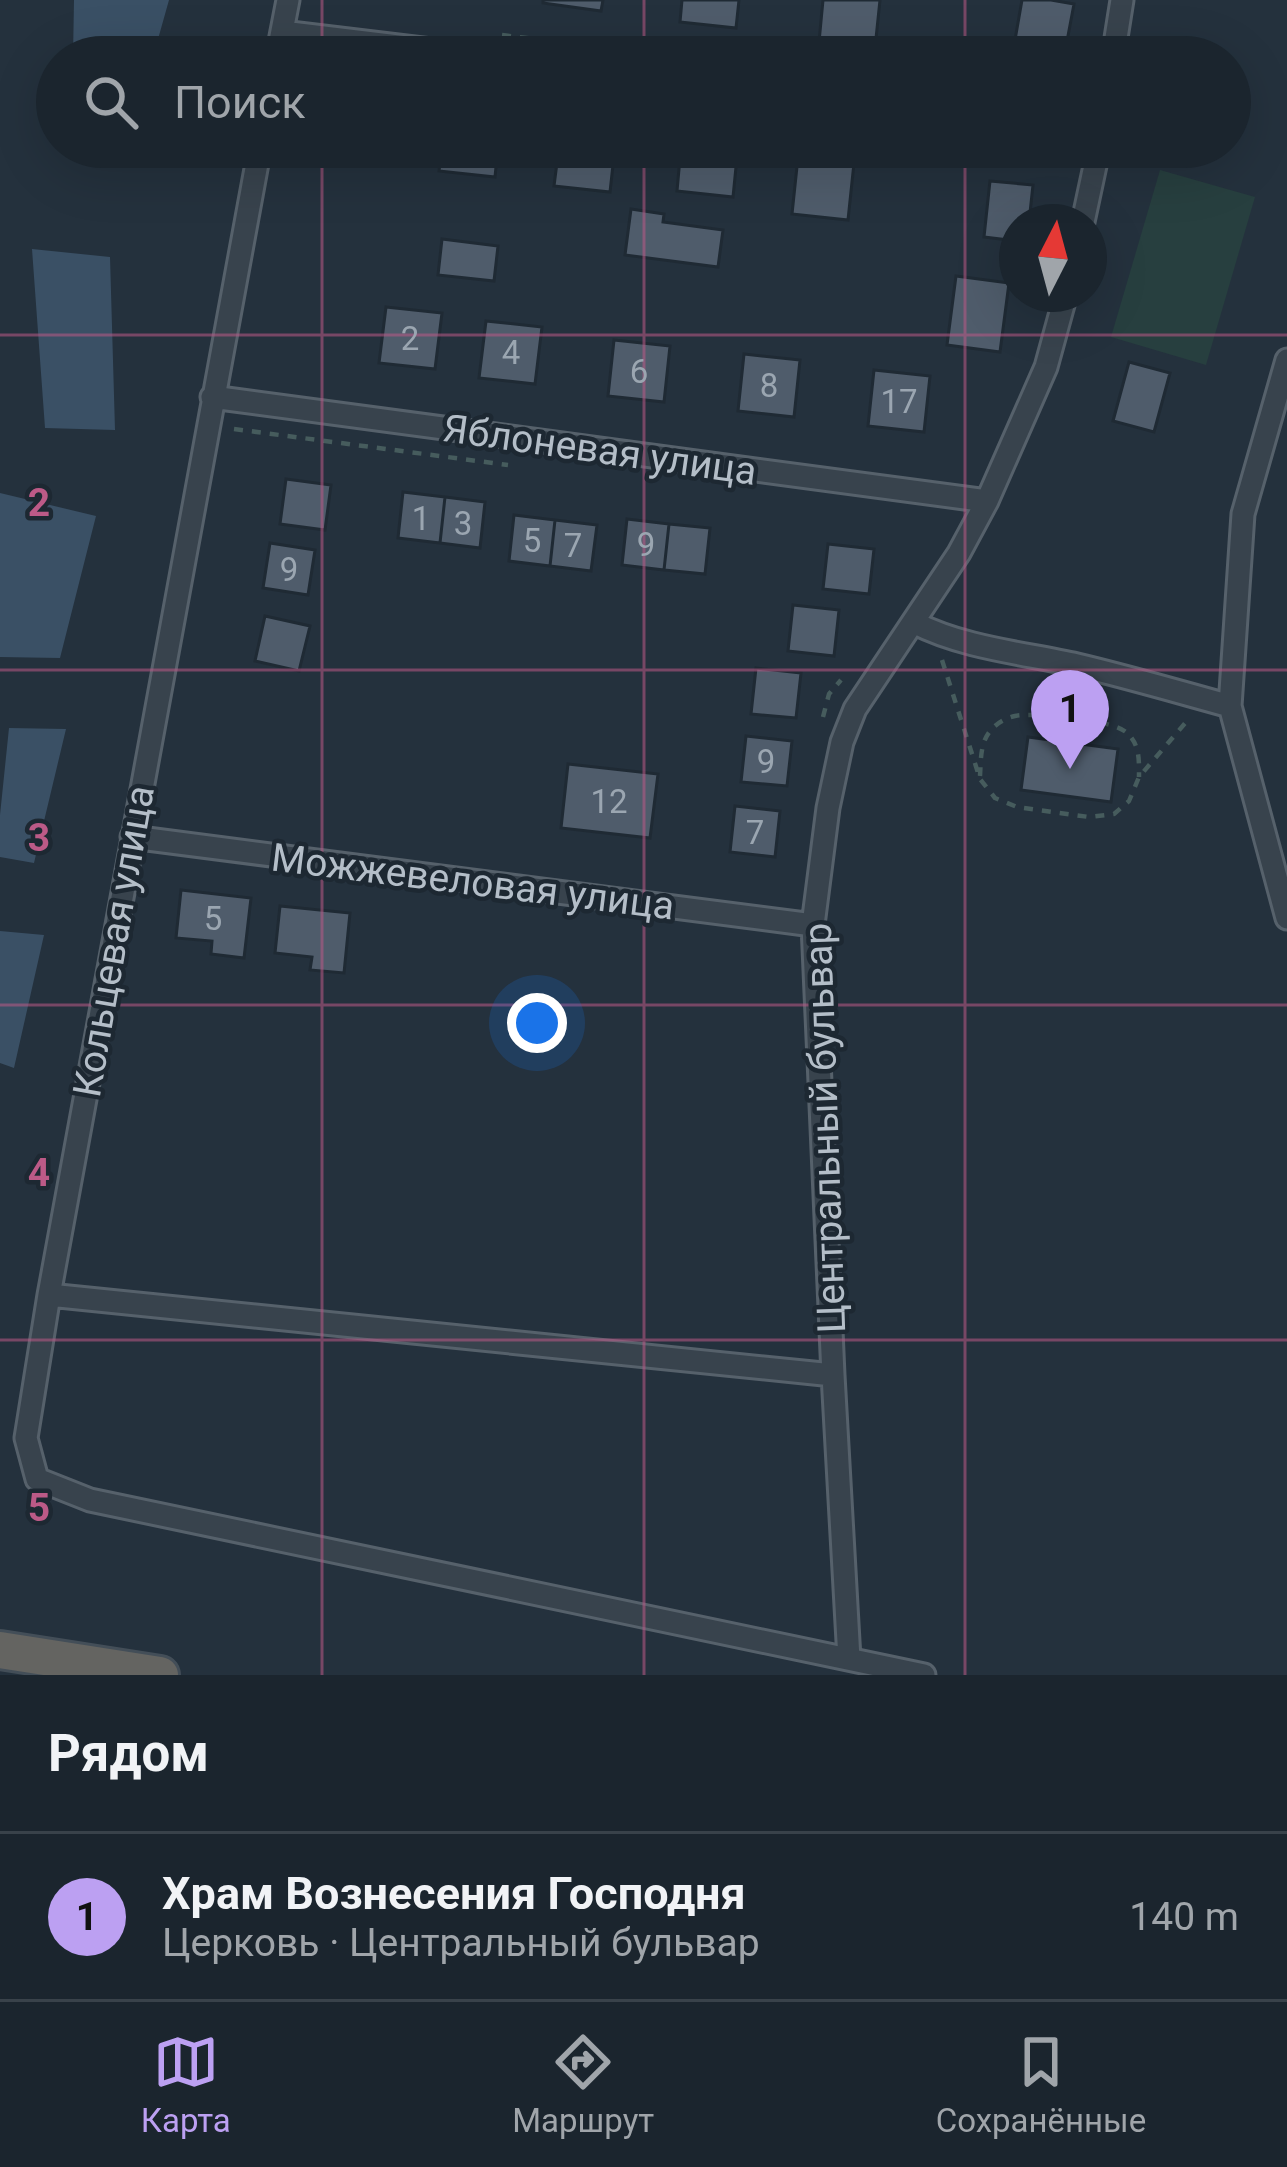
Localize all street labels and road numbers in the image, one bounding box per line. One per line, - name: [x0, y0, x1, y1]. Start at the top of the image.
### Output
- street label: Яблоневая улица: [440, 405, 760, 495]
- street label: Кольцевая улица: [64, 782, 164, 1101]
- street label: Можжевеловая улица: [269, 834, 677, 930]
- street label: Центральный бульвар: [795, 922, 855, 1334]

